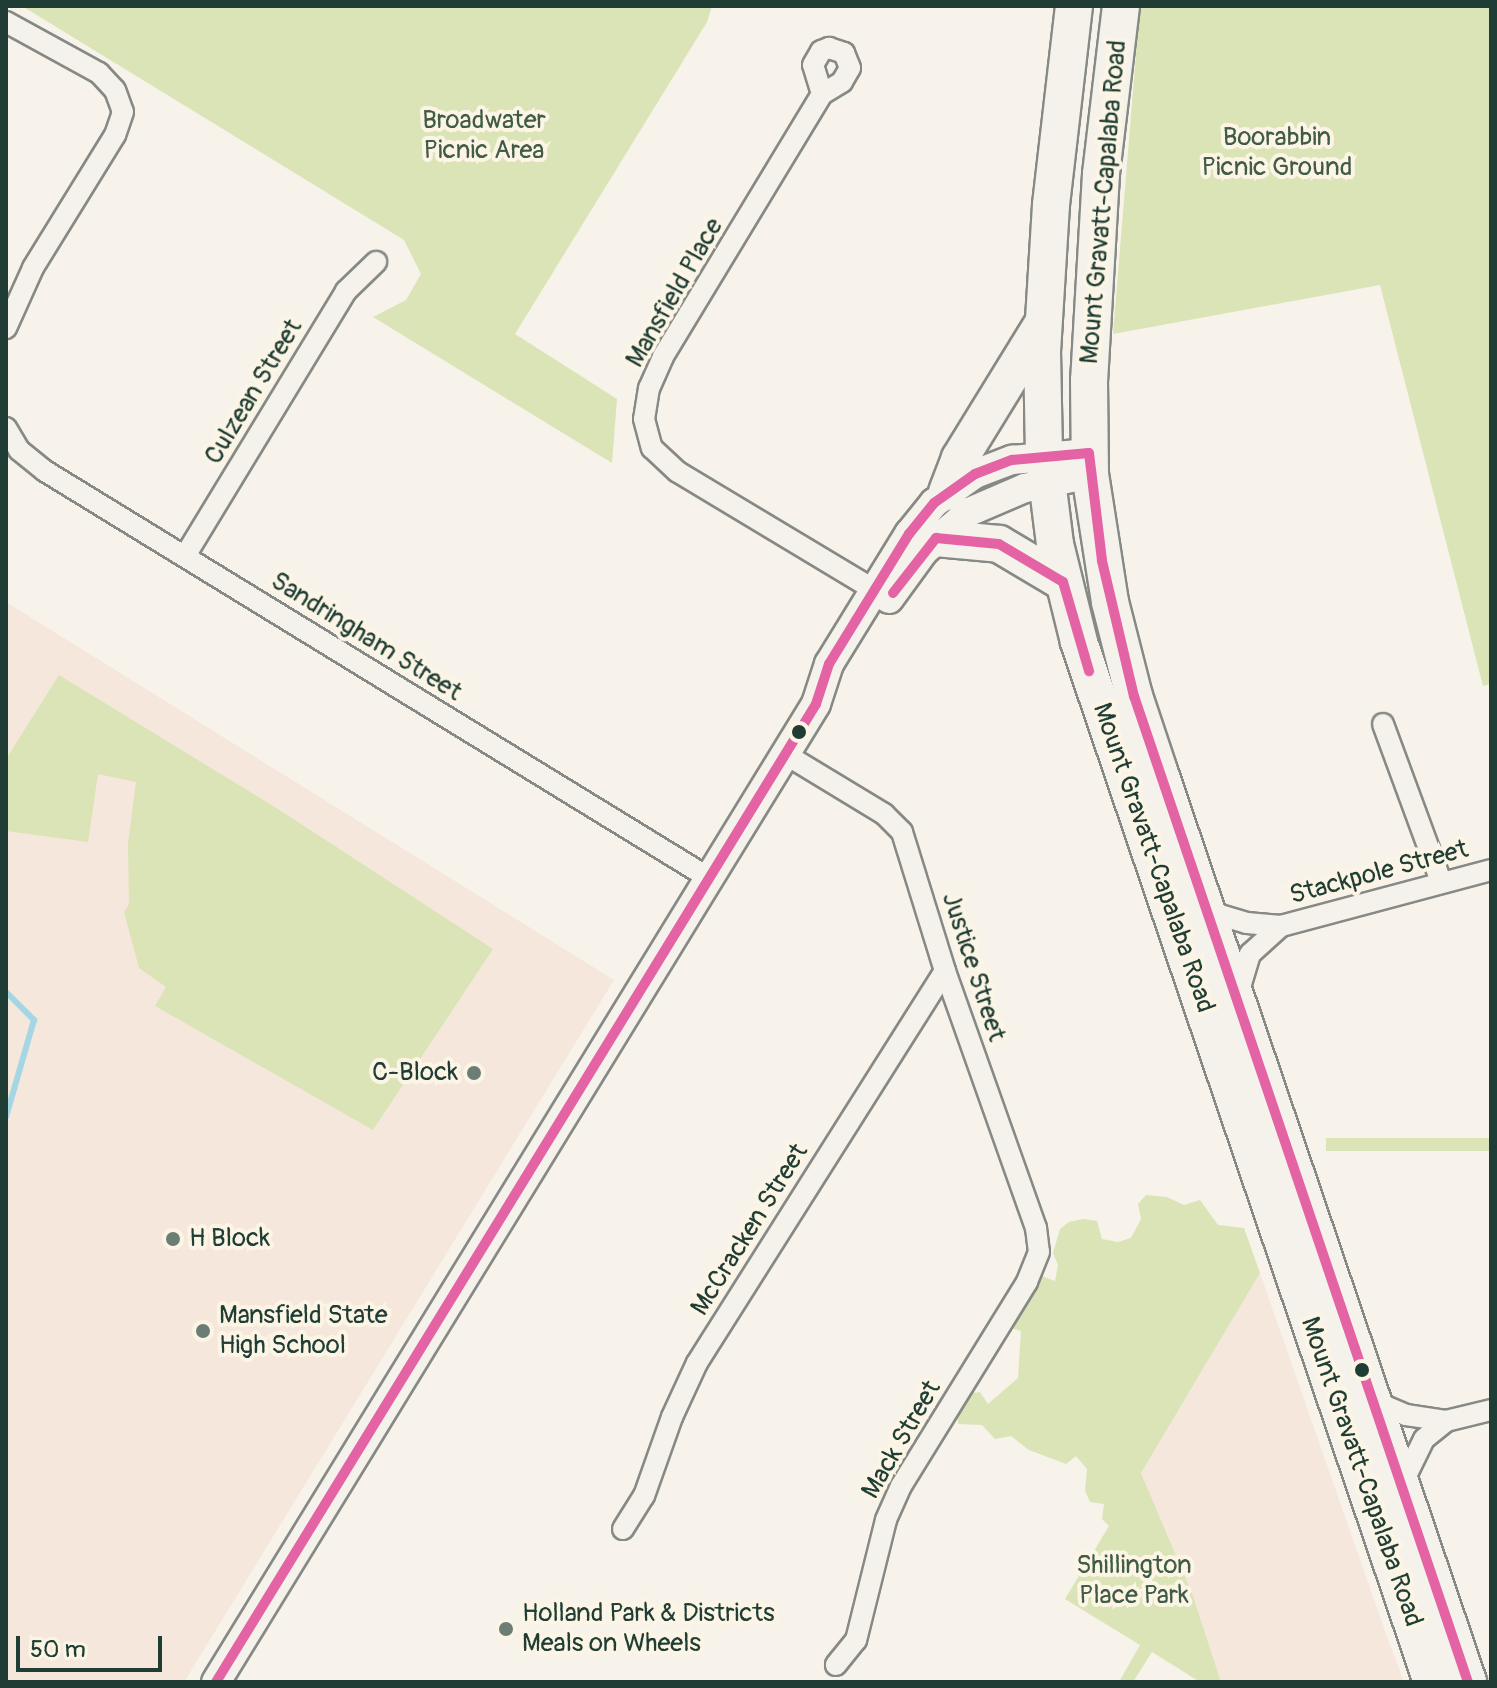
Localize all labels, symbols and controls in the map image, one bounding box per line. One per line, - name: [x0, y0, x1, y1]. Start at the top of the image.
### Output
- street label: Mount Gravatt-Capalaba Road: [1074, 39, 1134, 365]
- park label: Broadwater Picnic Area: [422, 105, 546, 166]
- park label: Boorabbin Picnic Ground: [1202, 122, 1352, 184]
- street label: Mansfield Place: [620, 213, 730, 373]
- street label: Culzean Street: [198, 314, 310, 470]
- street label: Sandringham Street: [265, 566, 467, 708]
- street label: Mount Gravatt-Capalaba Road: [1085, 699, 1221, 1017]
- unlabelled marker: [791, 724, 807, 740]
- street label: Stackpole Street: [1286, 834, 1472, 912]
- street label: Justice Street: [934, 889, 1012, 1045]
- place label: C-Block: [372, 1057, 458, 1089]
- marker: C-Block: [465, 1064, 483, 1082]
- street label: McCracken Street: [685, 1138, 815, 1322]
- place label: H Block: [189, 1223, 270, 1255]
- marker: H Block: [164, 1230, 182, 1248]
- place label: Mansfield State High School: [219, 1300, 388, 1362]
- street label: Mount Gravatt-Capalaba Road: [1293, 1313, 1429, 1631]
- marker: Mansfield State High School: [194, 1322, 212, 1340]
- unlabelled marker: [1354, 1362, 1370, 1378]
- street label: Mack Street: [856, 1375, 948, 1505]
- park label: Shillington Place Park: [1076, 1550, 1192, 1612]
- place label: Holland Park & Districts Meals on Wheels: [522, 1598, 775, 1660]
- scale bar: [20, 1620, 166, 1670]
- marker: Holland Park & Districts Meals on Wheels: [497, 1620, 515, 1638]
- text: 50 m: [30, 1635, 86, 1664]

